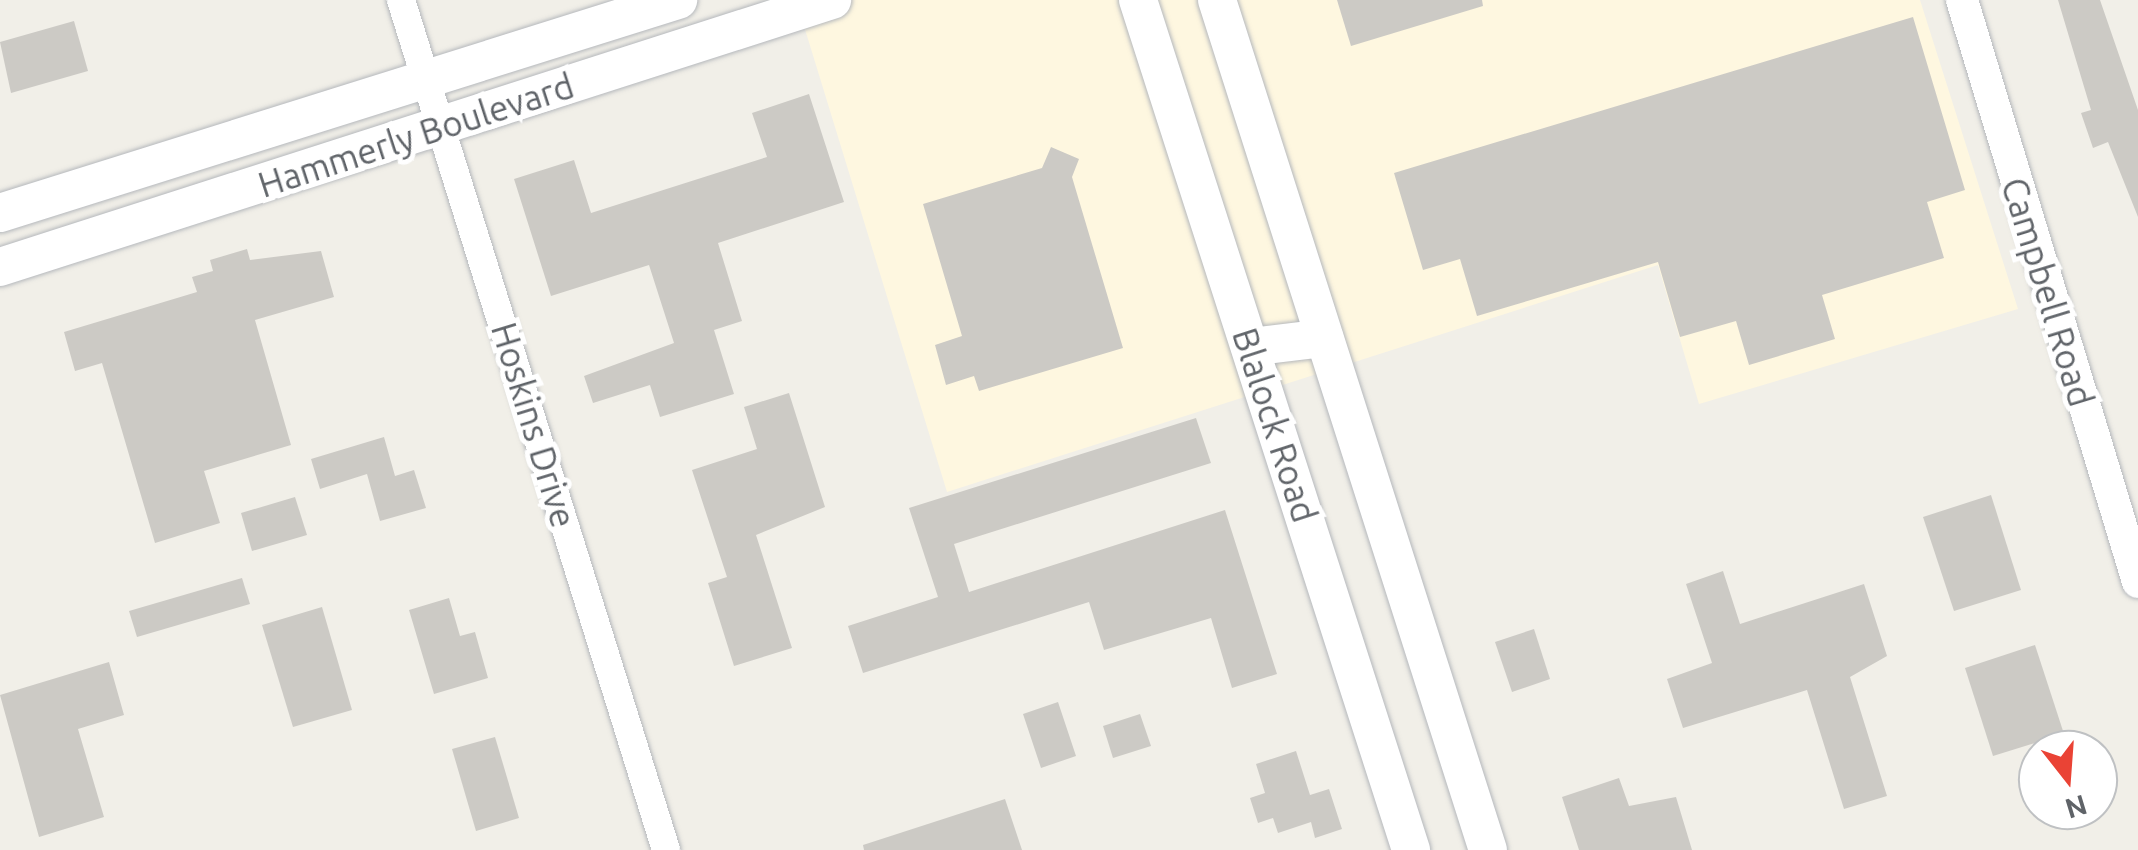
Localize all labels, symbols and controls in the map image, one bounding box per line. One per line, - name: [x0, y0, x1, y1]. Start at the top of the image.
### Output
- street label: Hammerly Boulevard: [253, 64, 579, 206]
- street label: Campbell Road: [1993, 173, 2103, 411]
- street label: Hoskins Drive: [483, 317, 585, 533]
- street label: Blalock Road: [1224, 323, 1326, 527]
- north arrow: [2018, 730, 2118, 830]
- text: N: [2062, 789, 2091, 825]

